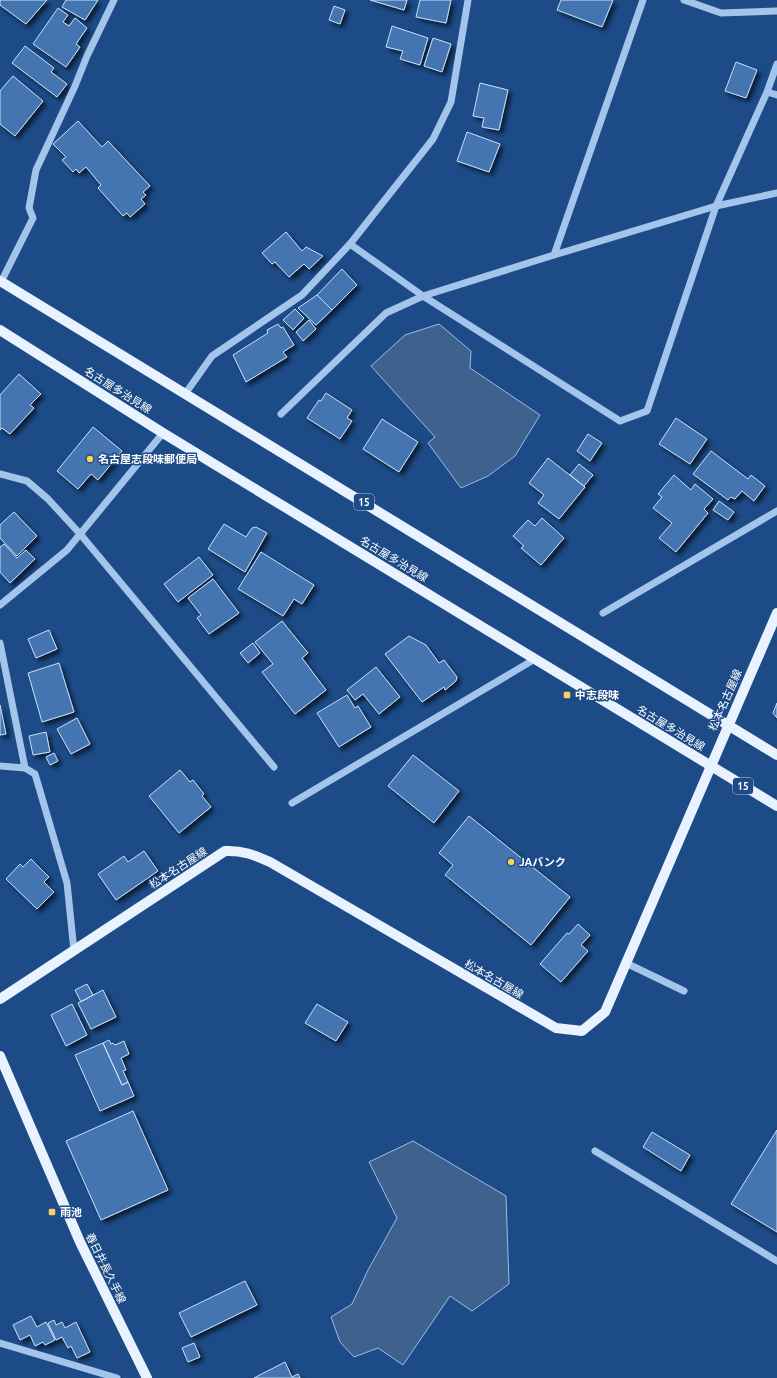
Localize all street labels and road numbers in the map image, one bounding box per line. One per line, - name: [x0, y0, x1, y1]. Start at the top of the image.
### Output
- street label: 名古屋多治見線: [82, 365, 154, 415]
- road number: 15: [354, 494, 374, 510]
- street label: 名古屋多治見線: [358, 534, 430, 584]
- street label: 松本名古屋線: [706, 667, 744, 733]
- street label: 名古屋多治見線: [635, 703, 707, 753]
- road number: 15: [733, 778, 753, 794]
- street label: 松本名古屋線: [147, 845, 209, 891]
- street label: 松本名古屋線: [462, 957, 526, 1001]
- street label: 春日井長久手線: [84, 1231, 128, 1305]

